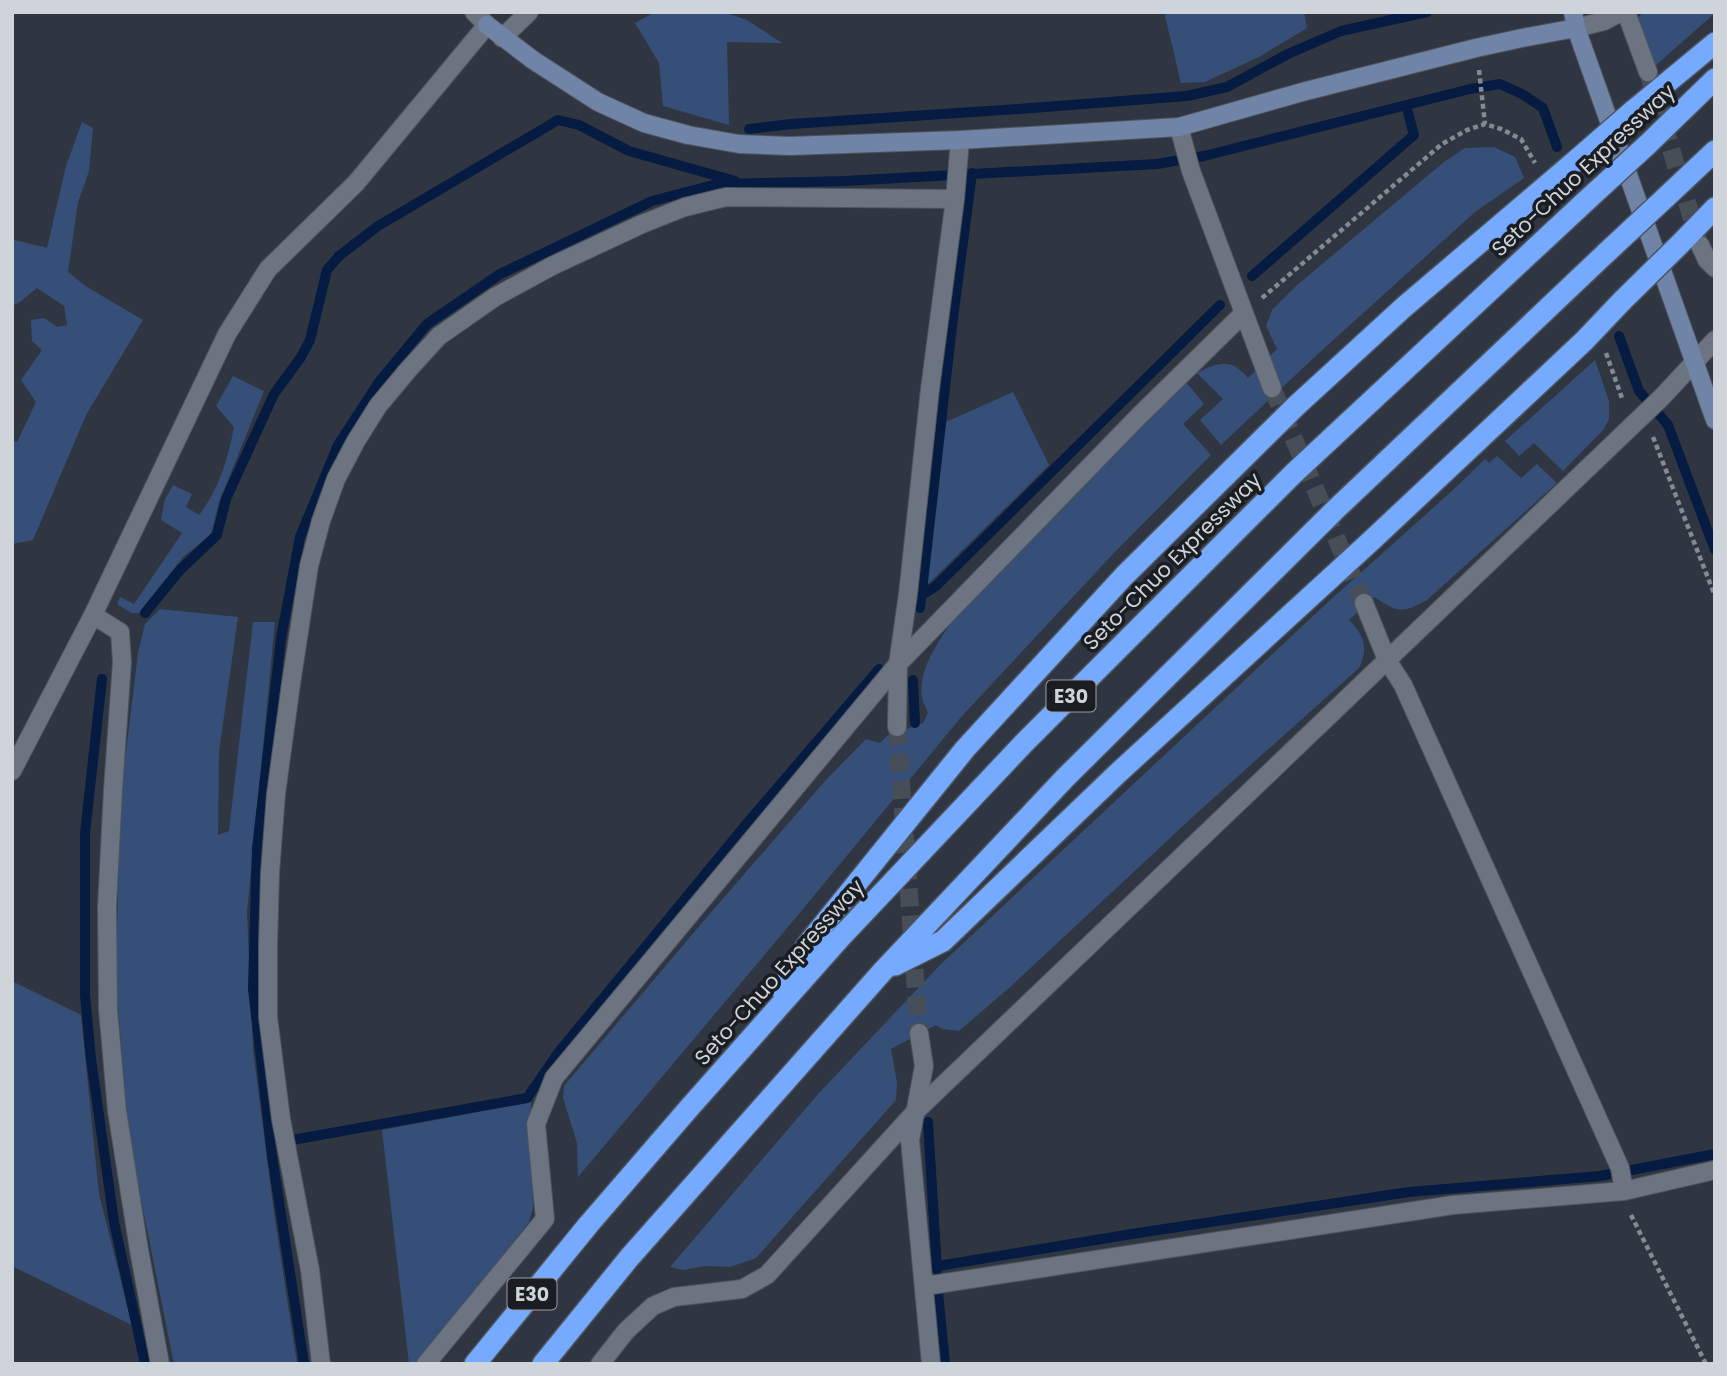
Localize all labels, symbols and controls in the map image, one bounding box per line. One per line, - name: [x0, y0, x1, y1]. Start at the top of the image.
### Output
- street label: Seto-Chuo Expressway: [1485, 77, 1681, 263]
- street label: Seto-Chuo Expressway: [1076, 465, 1268, 657]
- road number: E30: [1046, 680, 1096, 712]
- street label: Seto-Chuo Expressway: [688, 873, 871, 1071]
- road number: E30: [508, 1278, 556, 1310]

